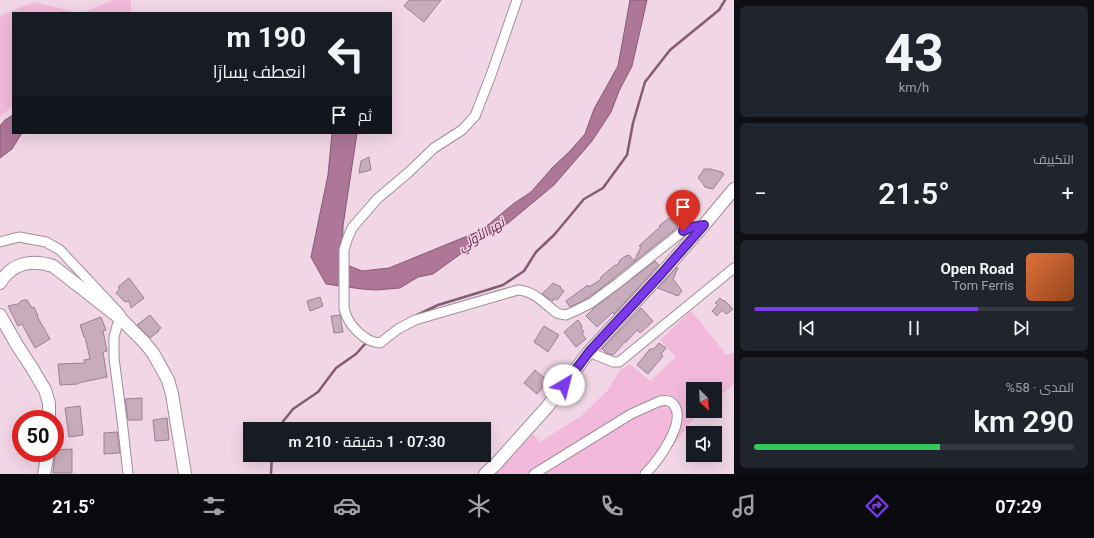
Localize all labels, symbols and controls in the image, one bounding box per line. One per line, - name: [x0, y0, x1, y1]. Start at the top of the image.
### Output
- text: 190 m: [227, 21, 306, 54]
- text: 43: [884, 23, 944, 84]
- icon: left: [320, 28, 372, 80]
- text: انعطف يسارًا: [213, 61, 306, 82]
- text: km/h: [899, 80, 929, 95]
- icon: arrive: [328, 104, 350, 126]
- text: ثم: [358, 107, 372, 125]
- text: التكييف: [1033, 152, 1074, 167]
- text: 21.5°: [878, 176, 950, 211]
- text: −: [754, 181, 767, 206]
- text: +: [1062, 181, 1074, 206]
- pin: [666, 190, 700, 231]
- icon: arrive: [672, 196, 694, 218]
- water label: نهر الأولي: [455, 214, 510, 257]
- text: Open Road: [940, 260, 1014, 278]
- text: Tom Ferris: [952, 278, 1014, 293]
- icon: previous: [796, 317, 818, 339]
- icon: pause: [903, 317, 925, 339]
- icon: next: [1010, 317, 1032, 339]
- position arrow: [543, 364, 585, 406]
- text: المدى · 58%: [1006, 380, 1074, 395]
- north arrow: [686, 382, 722, 418]
- map controls: [686, 382, 722, 462]
- text: 290 km: [973, 404, 1074, 439]
- speed limit sign: 50: [12, 410, 64, 462]
- button: sound: [686, 426, 722, 462]
- text: 07:30 · 1 دقيقة · 210 m: [289, 433, 445, 451]
- icon: filters: [200, 492, 228, 520]
- icon: car: [333, 492, 361, 520]
- icon: climate: [465, 492, 493, 520]
- icon: phone: [598, 492, 626, 520]
- icon: music: [730, 492, 758, 520]
- icon: directions: [863, 492, 891, 520]
- text: 21.5°: [52, 496, 96, 517]
- text: 07:29: [995, 496, 1042, 517]

